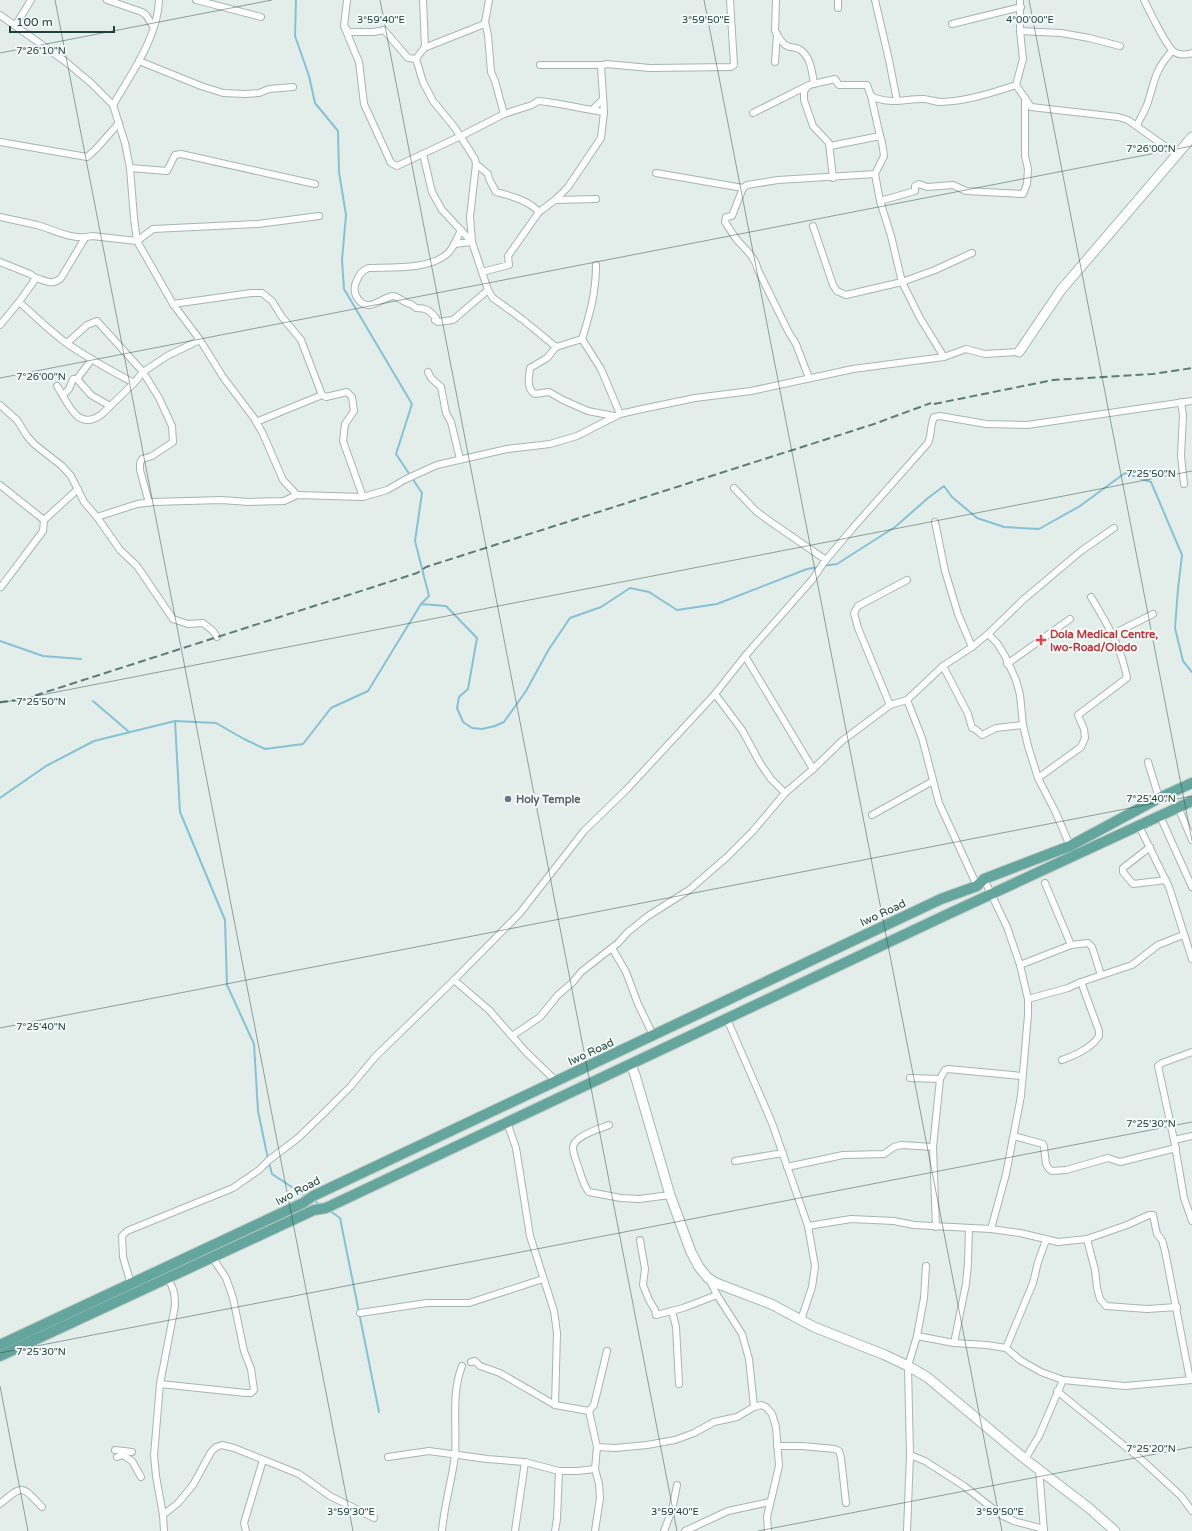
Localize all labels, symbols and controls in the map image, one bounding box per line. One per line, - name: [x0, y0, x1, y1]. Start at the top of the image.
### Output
- scale bar: [10, 8, 114, 34]
- text: 3°59'40"E: [357, 14, 405, 26]
- text: 3°59'50"E: [682, 14, 730, 26]
- text: 4°00'00"E: [1006, 14, 1054, 26]
- text: 100 m: [16, 15, 53, 29]
- text: 7°26'10"N: [16, 45, 66, 57]
- text: 7°26'00"N: [1126, 143, 1176, 155]
- text: 7°26'00"N: [16, 371, 66, 383]
- text: 7°25'50"N: [1126, 468, 1176, 480]
- place label: Dola Medical Centre, Iwo-Road/Olodo: [1050, 628, 1158, 654]
- marker: Dola Medical Centre, Iwo-Road/Olodo: [1035, 634, 1047, 646]
- text: 7°25'50"N: [16, 696, 66, 708]
- place label: Holy Temple: [516, 793, 581, 807]
- text: 7°25'40"N: [1126, 793, 1176, 805]
- marker: Holy Temple: [503, 794, 513, 804]
- street label: Iwo Road: [858, 897, 908, 929]
- text: 7°25'40"N: [16, 1021, 66, 1033]
- street label: Iwo Road: [566, 1036, 616, 1068]
- text: 7°25'30"N: [1126, 1118, 1176, 1130]
- street label: Iwo Road: [273, 1174, 323, 1208]
- text: 7°25'30"N: [16, 1346, 66, 1358]
- text: 7°25'20"N: [1126, 1443, 1176, 1455]
- text: 3°59'30"E: [327, 1506, 375, 1518]
- text: 3°59'40"E: [651, 1506, 699, 1518]
- text: 3°59'50"E: [976, 1506, 1024, 1518]

